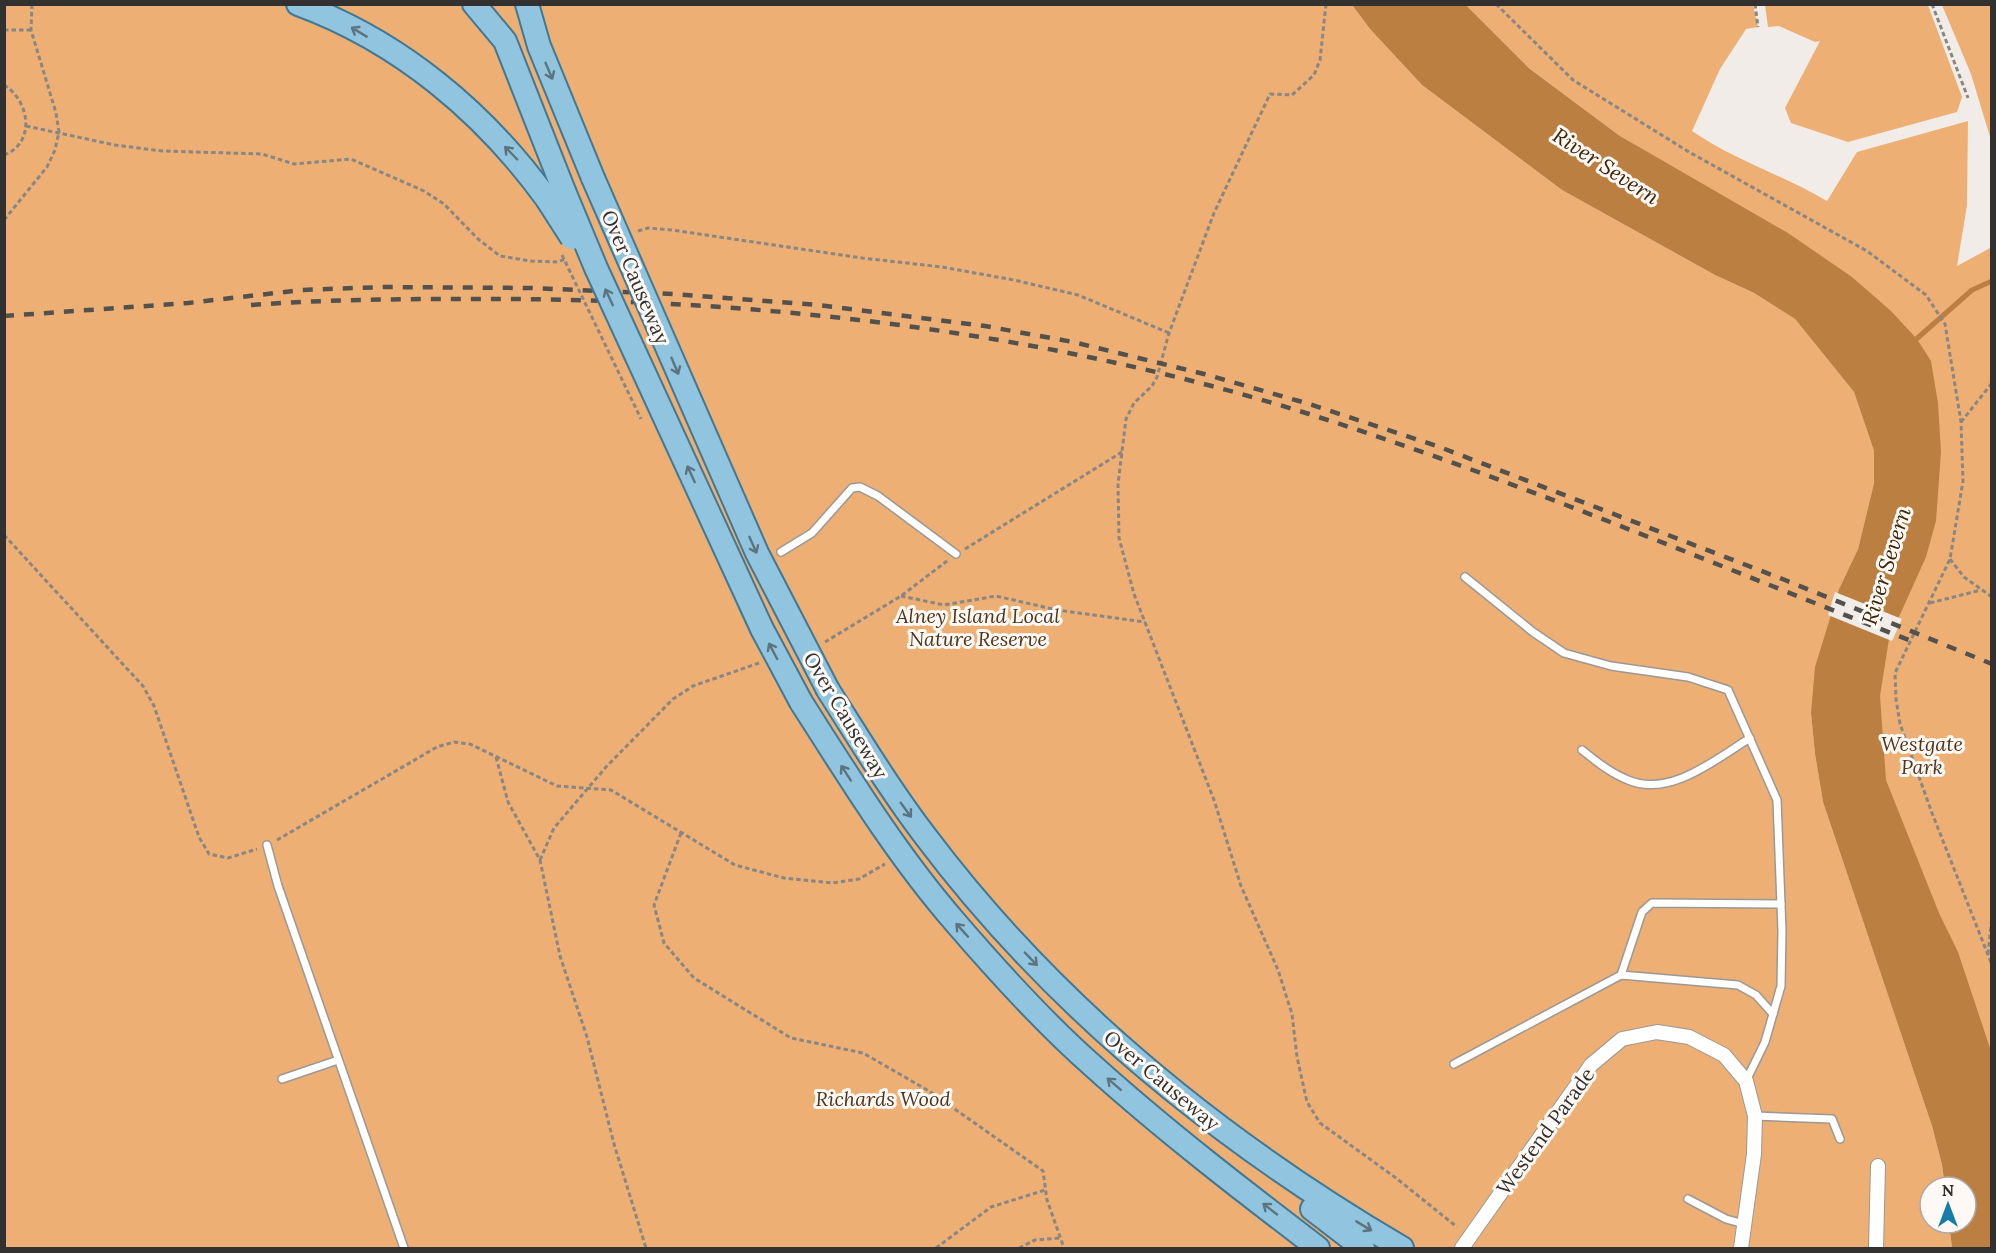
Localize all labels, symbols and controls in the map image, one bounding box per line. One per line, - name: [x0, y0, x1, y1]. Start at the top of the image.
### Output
- one-way arrow: [351, 25, 368, 37]
- one-way arrow: [544, 62, 555, 80]
- water label: River Severn: [1548, 122, 1664, 210]
- one-way arrow: [503, 146, 518, 161]
- street label: Over Causeway: [597, 206, 676, 348]
- one-way arrow: [603, 288, 615, 306]
- one-way arrow: [670, 356, 681, 375]
- one-way arrow: [684, 466, 696, 484]
- water label: River Severn: [1855, 504, 1917, 628]
- one-way arrow: [748, 535, 760, 553]
- park label: Alney Island Local Nature Reserve: [895, 603, 1060, 651]
- one-way arrow: [767, 642, 778, 660]
- street label: Over Causeway: [798, 647, 894, 783]
- park label: Westgate Park: [1881, 731, 1963, 779]
- one-way arrow: [840, 765, 852, 782]
- one-way arrow: [900, 801, 912, 817]
- one-way arrow: [955, 923, 969, 938]
- one-way arrow: [1024, 952, 1038, 967]
- street label: Over Causeway: [1099, 1024, 1225, 1136]
- street label: Westend Parade: [1490, 1062, 1600, 1199]
- one-way arrow: [1106, 1078, 1122, 1091]
- park label: Richards Wood: [815, 1086, 951, 1111]
- north arrow: [1918, 1175, 1978, 1235]
- text: N: [1942, 1180, 1954, 1200]
- one-way arrow: [1262, 1202, 1278, 1215]
- one-way arrow: [1355, 1220, 1372, 1232]

